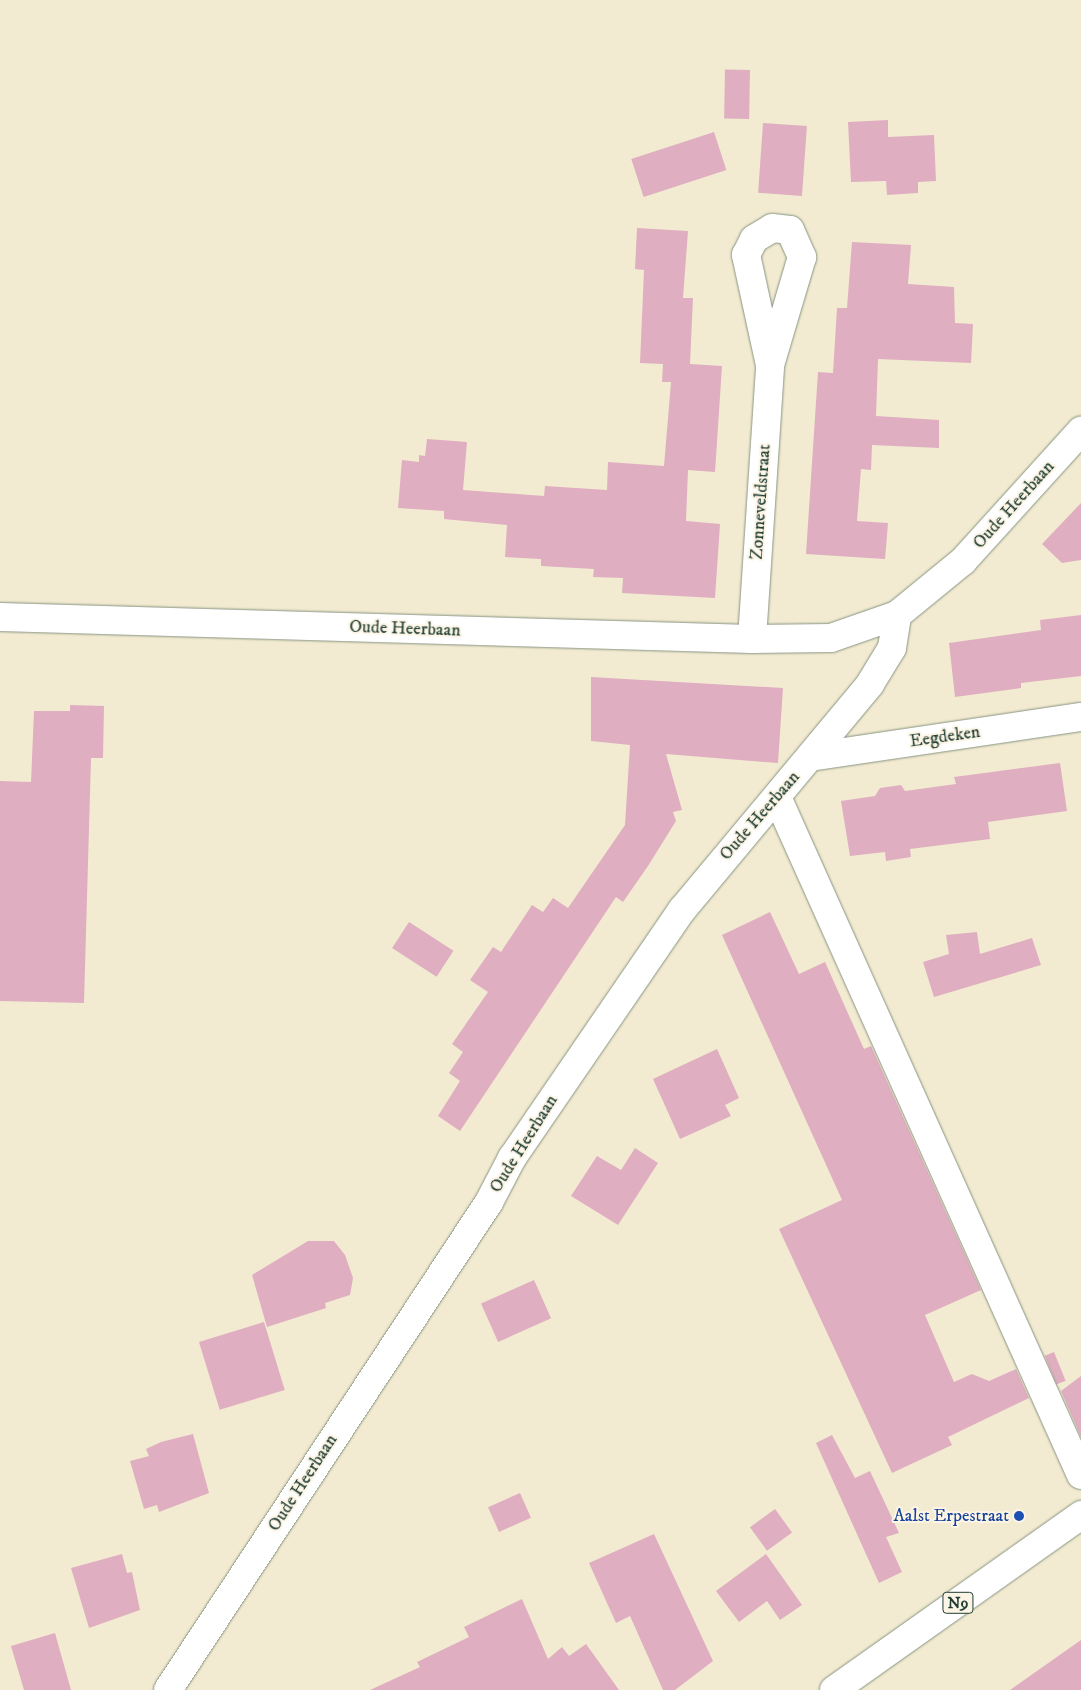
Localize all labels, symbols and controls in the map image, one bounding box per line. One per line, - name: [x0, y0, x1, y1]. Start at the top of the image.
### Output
- street label: Zonneveldstraat: [746, 444, 776, 560]
- street label: Oude Heerbaan: [969, 456, 1059, 554]
- street label: Oude Heerbaan: [349, 616, 461, 642]
- street label: Eegdeken: [908, 721, 982, 753]
- street label: Oude Heerbaan: [715, 767, 805, 865]
- street label: Oude Heerbaan: [485, 1091, 563, 1197]
- street label: Oude Heerbaan: [264, 1430, 342, 1536]
- place label: Aalst Erpestraat: [893, 1505, 1009, 1527]
- marker: Aalst Erpestraat: [1013, 1510, 1025, 1522]
- road number: N9: [942, 1590, 974, 1616]

